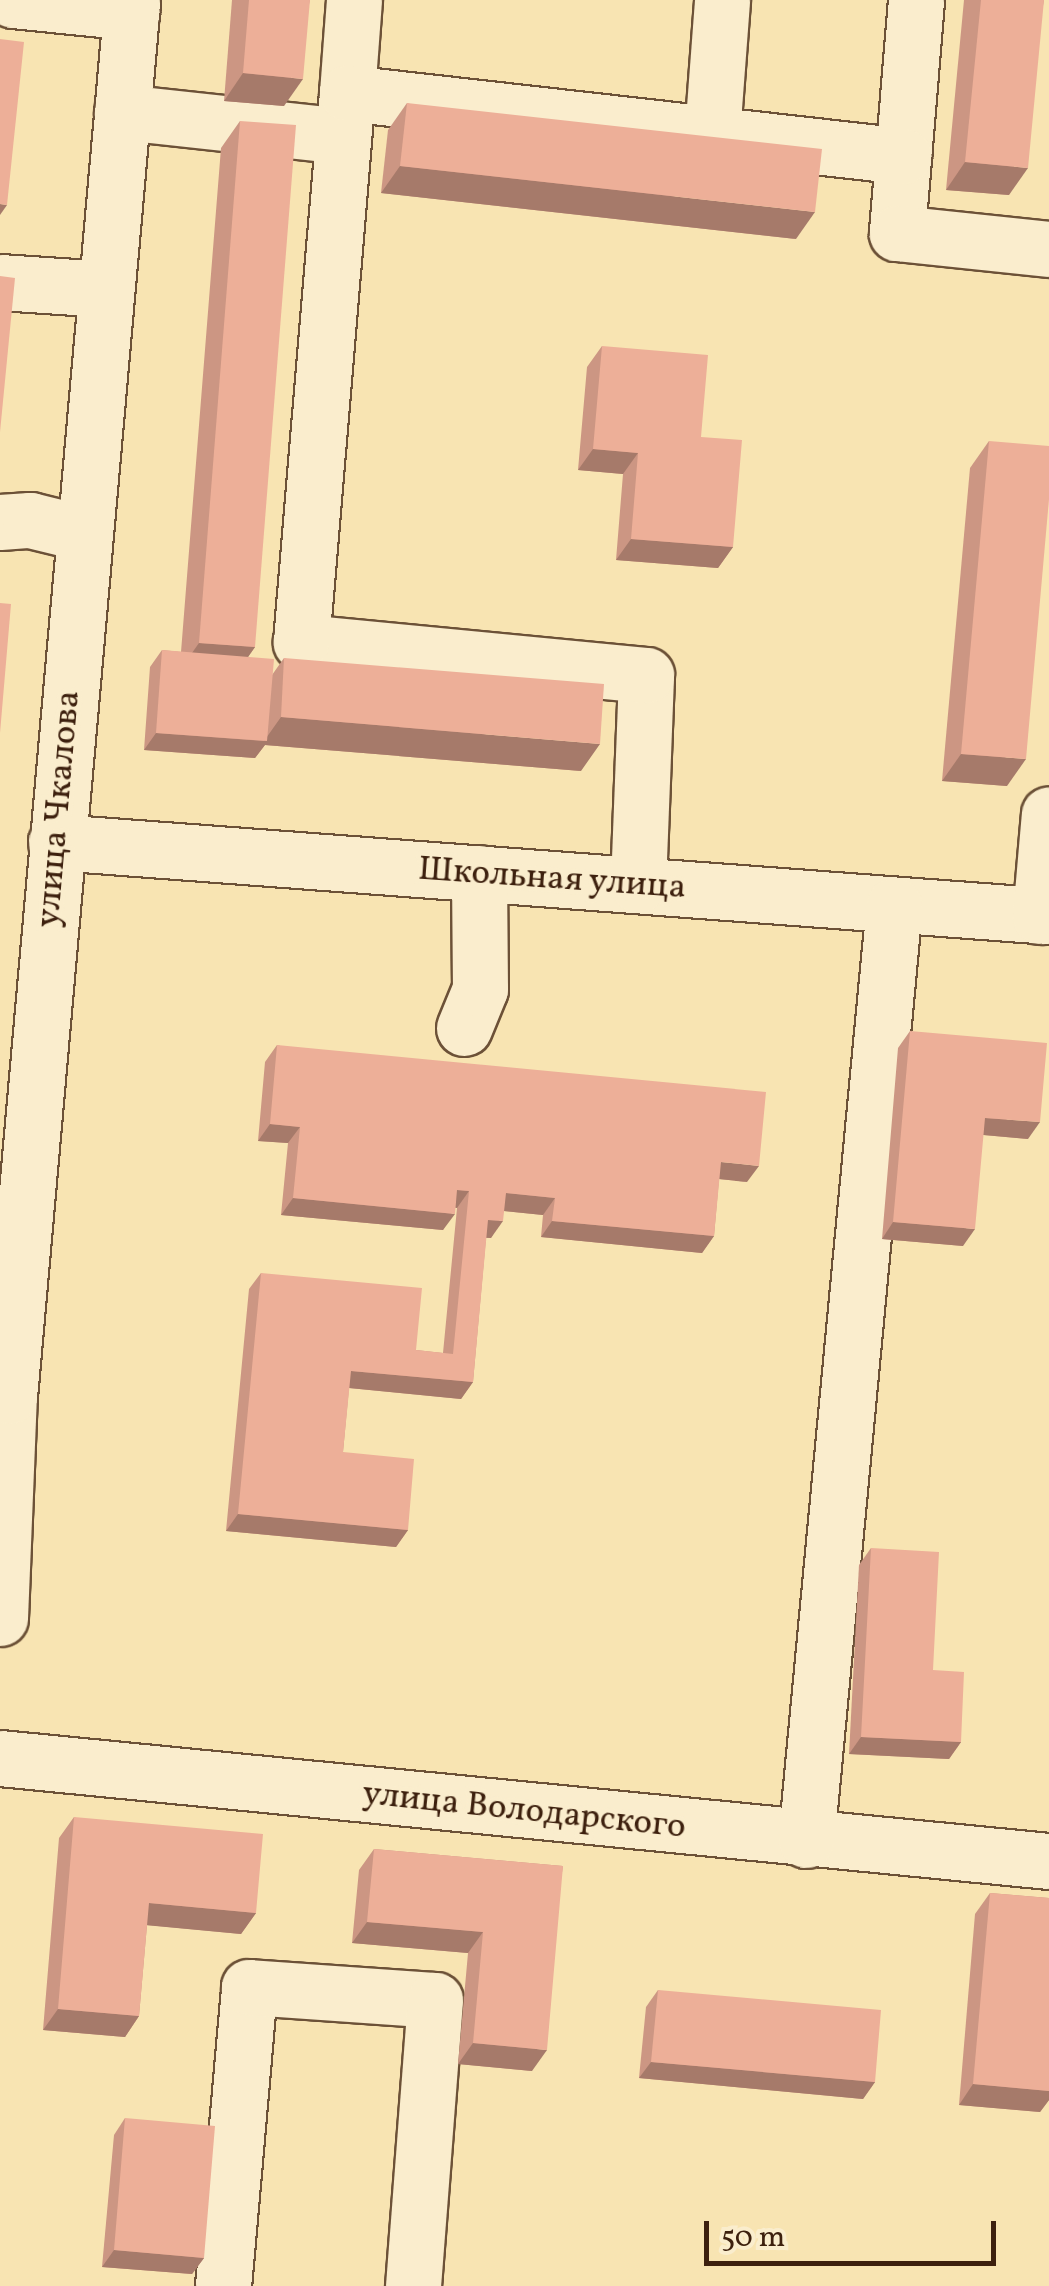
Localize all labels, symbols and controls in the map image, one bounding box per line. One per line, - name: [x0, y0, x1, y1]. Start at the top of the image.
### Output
- street label: улица Чкалова: [28, 689, 90, 929]
- street label: Школьная улица: [416, 849, 688, 909]
- street label: улица Володарского: [360, 1773, 688, 1849]
- scale bar: [709, 2201, 1002, 2263]
- text: 50 m: [721, 2217, 785, 2259]

